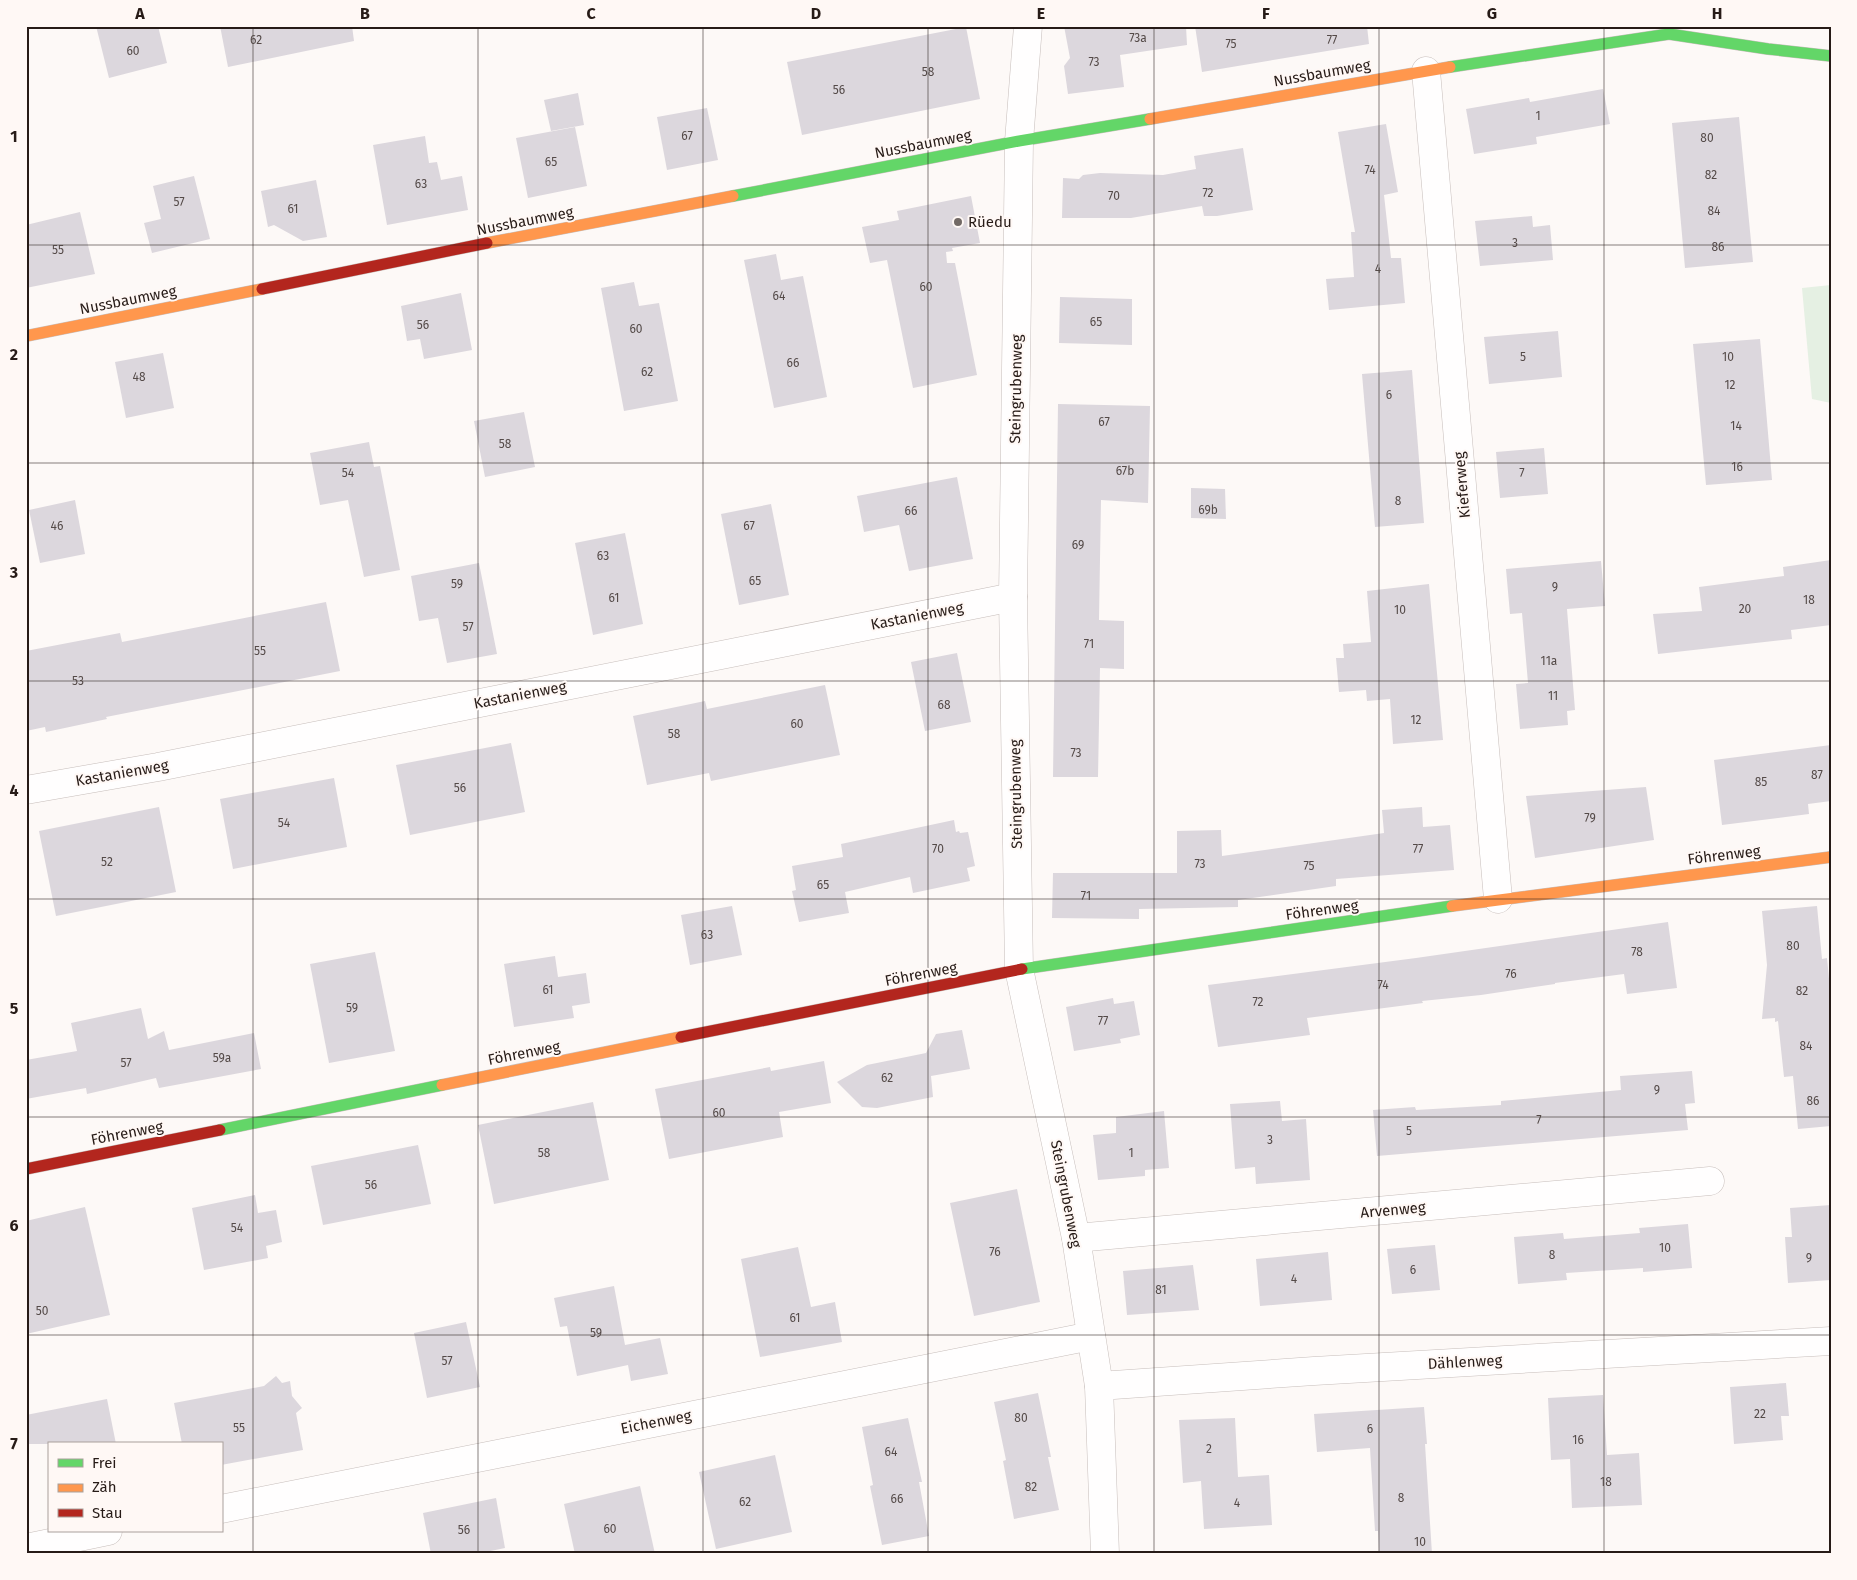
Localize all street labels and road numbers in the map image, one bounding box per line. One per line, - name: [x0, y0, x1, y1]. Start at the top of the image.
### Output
- street label: Nussbaumweg: [1272, 56, 1372, 90]
- street label: Nussbaumweg: [873, 126, 973, 162]
- street label: Nussbaumweg: [475, 203, 575, 239]
- street label: Nussbaumweg: [78, 282, 178, 318]
- street label: Steingrubenweg: [1006, 334, 1026, 444]
- street label: Kieferweg: [1450, 451, 1474, 519]
- street label: Kastanienweg: [869, 598, 965, 634]
- street label: Kastanienweg: [472, 677, 568, 713]
- street label: Steingrubenweg: [1006, 739, 1026, 849]
- street label: Kastanienweg: [74, 756, 170, 790]
- street label: Föhrenweg: [1686, 842, 1762, 868]
- street label: Föhrenweg: [1284, 896, 1360, 924]
- street label: Föhrenweg: [883, 958, 959, 990]
- street label: Föhrenweg: [486, 1037, 562, 1069]
- street label: Föhrenweg: [89, 1117, 165, 1149]
- street label: Steingrubenweg: [1047, 1139, 1085, 1250]
- street label: Arvenweg: [1360, 1198, 1427, 1222]
- street label: Dählenweg: [1427, 1351, 1503, 1373]
- street label: Eichenweg: [619, 1406, 693, 1438]

